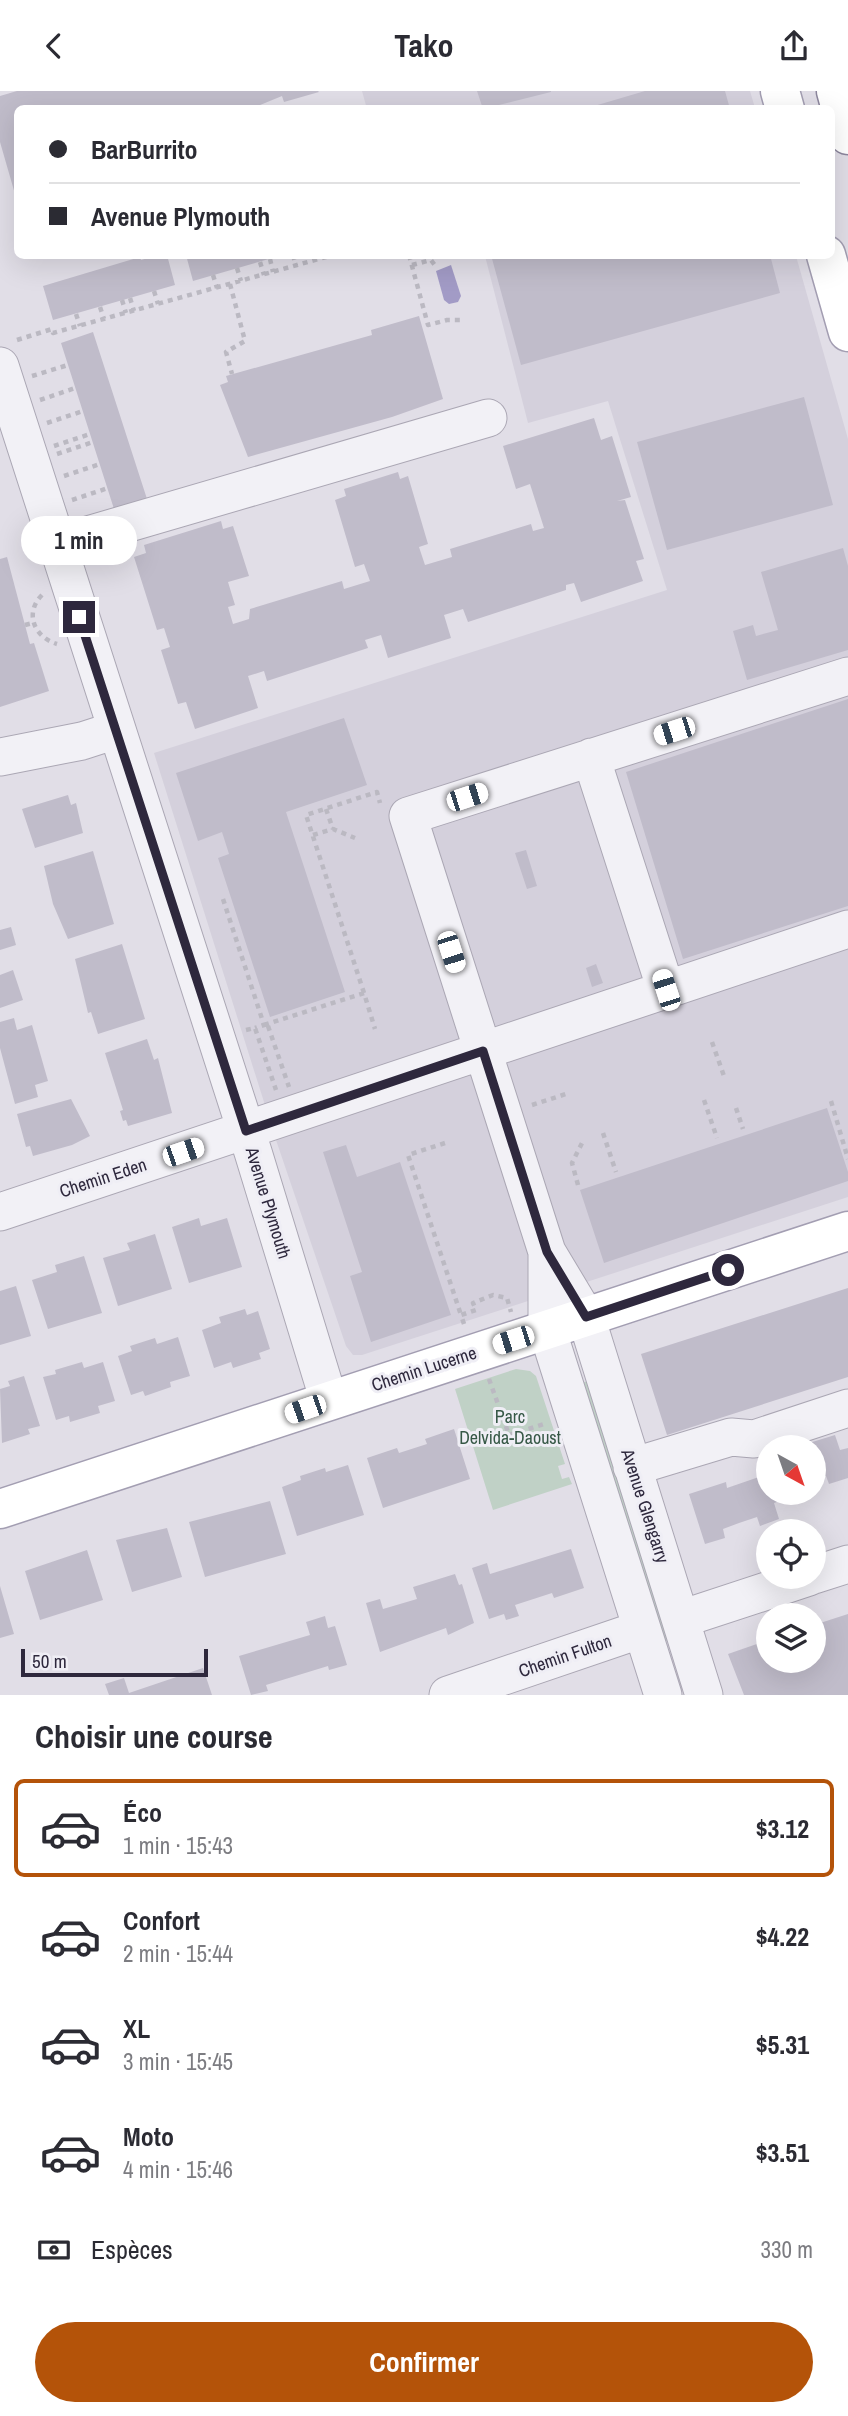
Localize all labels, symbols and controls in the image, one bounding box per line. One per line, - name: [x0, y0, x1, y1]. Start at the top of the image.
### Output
- text: Tako: [394, 24, 454, 67]
- icon: back: [35, 27, 73, 65]
- icon: share: [775, 27, 813, 65]
- text: BarBurrito: [91, 132, 198, 167]
- text: Avenue Plymouth: [91, 199, 270, 234]
- callout: 1 min: [21, 515, 137, 565]
- text: 1 min: [54, 525, 104, 556]
- route end: [63, 601, 95, 633]
- car: [651, 715, 698, 747]
- car: [444, 781, 491, 813]
- car: [435, 929, 468, 975]
- car: [650, 967, 683, 1013]
- car: [160, 1135, 207, 1169]
- street label: Avenue Plymouth: [239, 1143, 297, 1262]
- street label: Chemin Eden: [56, 1152, 150, 1203]
- route start: [712, 1254, 744, 1286]
- car: [490, 1324, 537, 1356]
- street label: Chemin Lucerne: [368, 1340, 480, 1397]
- car: [282, 1392, 329, 1426]
- park label: Parc Delvida-Daoust: [459, 1404, 561, 1450]
- north arrow: [756, 1435, 826, 1505]
- map controls: [756, 1435, 826, 1673]
- street label: Avenue Glengarry: [615, 1445, 676, 1567]
- button: locate: [756, 1519, 826, 1589]
- button: layers: [756, 1603, 826, 1673]
- street label: Chemin Fulton: [515, 1628, 615, 1683]
- scale bar: [21, 1646, 208, 1678]
- text: 50 m: [32, 1648, 67, 1674]
- text: Choisir une course: [35, 1715, 273, 1758]
- text: Éco: [123, 1795, 162, 1830]
- icon: car: [39, 1797, 102, 1860]
- text: $3.12: [756, 1811, 809, 1846]
- text: 1 min · 15:43: [123, 1830, 233, 1861]
- text: Confort: [123, 1903, 200, 1938]
- icon: car: [39, 1905, 102, 1968]
- text: $4.22: [756, 1919, 809, 1954]
- text: 2 min · 15:44: [123, 1938, 233, 1969]
- text: XL: [123, 2011, 150, 2046]
- icon: car: [39, 2013, 102, 2076]
- text: $5.31: [756, 2027, 809, 2062]
- text: 3 min · 15:45: [123, 2046, 233, 2077]
- text: Moto: [123, 2119, 174, 2154]
- icon: car: [39, 2121, 102, 2184]
- text: $3.51: [756, 2135, 809, 2170]
- text: 4 min · 15:46: [123, 2154, 233, 2185]
- icon: cash: [35, 2231, 73, 2269]
- text: Espèces: [91, 2232, 173, 2267]
- text: 330 m: [761, 2234, 813, 2265]
- button: Confirmer: [35, 2322, 813, 2402]

